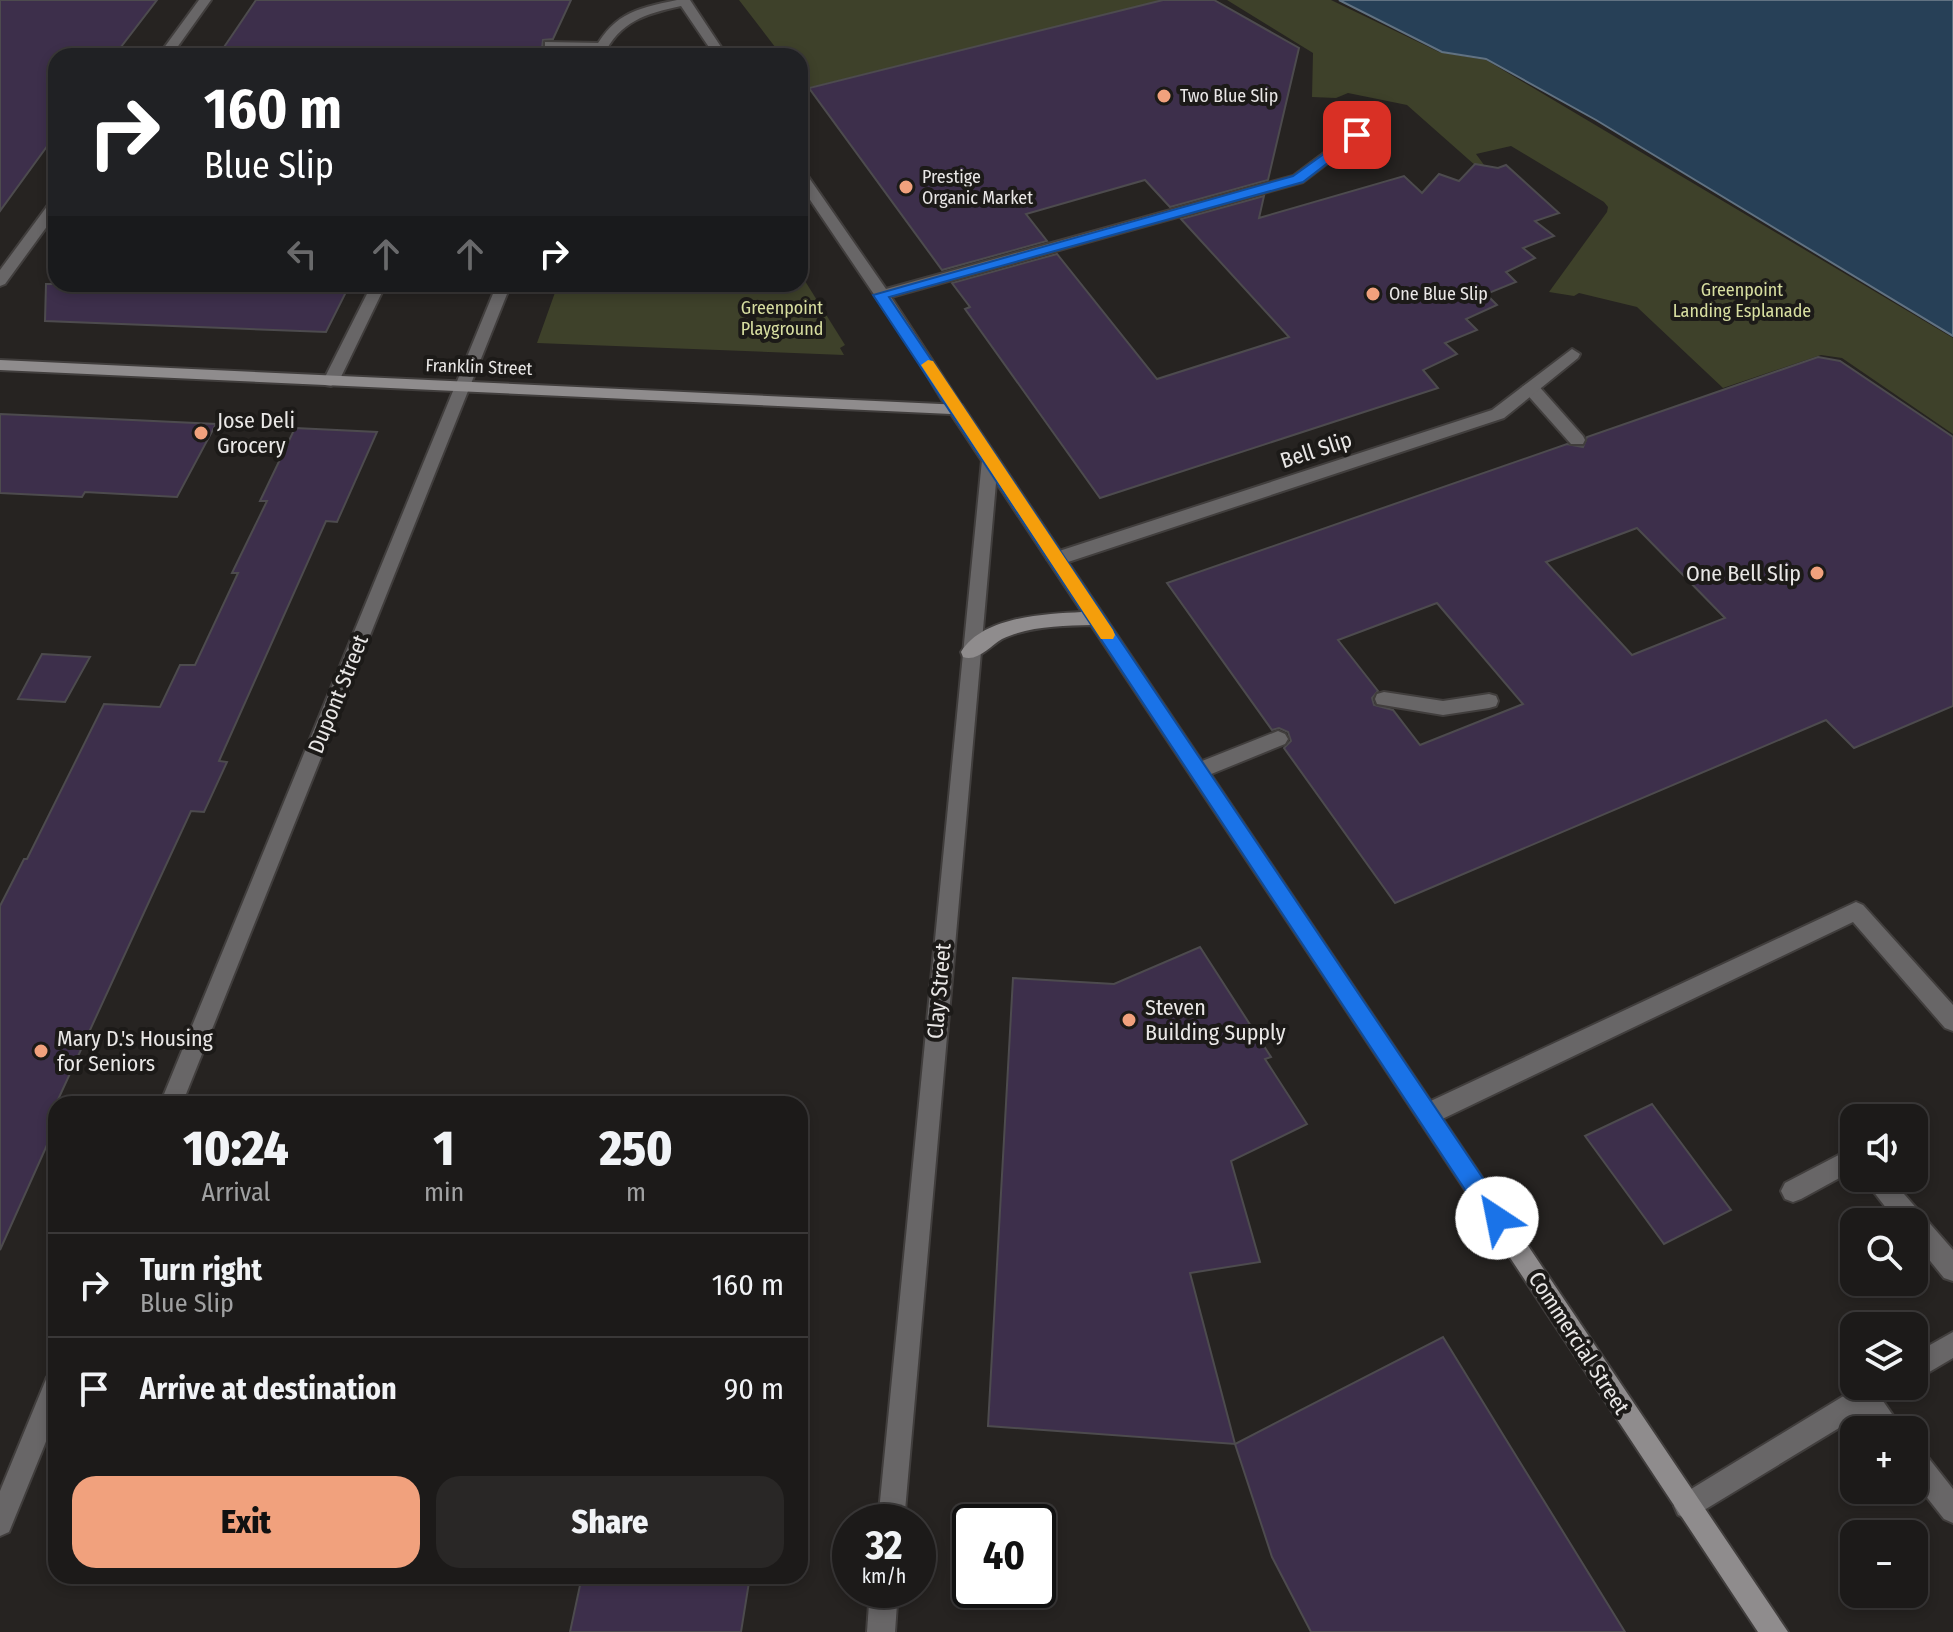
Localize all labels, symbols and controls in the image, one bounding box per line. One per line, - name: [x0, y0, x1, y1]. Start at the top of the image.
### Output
- text: 160 m: [204, 76, 342, 143]
- icon: right: [72, 80, 176, 184]
- place label: Two Blue Slip: [1180, 85, 1278, 107]
- marker: Two Blue Slip: [1155, 87, 1173, 105]
- pin: [1323, 101, 1391, 169]
- icon: arrive: [1335, 113, 1379, 157]
- text: Blue Slip: [204, 144, 334, 188]
- place label: Prestige Organic Market: [922, 166, 1033, 209]
- marker: Prestige Organic Market: [897, 178, 915, 196]
- icon: left: [280, 232, 324, 276]
- icon: ahead: [364, 232, 408, 276]
- icon: ahead: [448, 232, 492, 276]
- icon: right: [532, 232, 576, 276]
- park label: Greenpoint Landing Esplanade: [1673, 279, 1811, 322]
- place label: One Blue Slip: [1389, 283, 1488, 305]
- marker: One Blue Slip: [1364, 285, 1382, 303]
- park label: Greenpoint Playground: [741, 297, 823, 340]
- street label: Franklin Street: [425, 354, 533, 380]
- place label: Jose Deli Grocery: [217, 407, 295, 459]
- marker: Jose Deli Grocery: [192, 424, 210, 442]
- street label: Bell Slip: [1277, 426, 1355, 474]
- place label: One Bell Slip: [1686, 560, 1801, 587]
- marker: One Bell Slip: [1808, 564, 1826, 582]
- street label: Dupont Street: [302, 630, 374, 757]
- street label: Clay Street: [921, 941, 957, 1040]
- place label: Steven Building Supply: [1145, 994, 1286, 1046]
- marker: Steven Building Supply: [1120, 1011, 1138, 1029]
- place label: Mary D.'s Housing for Seniors: [57, 1025, 214, 1077]
- marker: Mary D.'s Housing for Seniors: [32, 1042, 50, 1060]
- map controls: [1840, 1104, 1928, 1608]
- button: sound: [1840, 1104, 1928, 1192]
- text: 10:24: [183, 1120, 289, 1178]
- text: 1: [434, 1120, 454, 1178]
- text: 250: [599, 1120, 673, 1178]
- position arrow: [1455, 1176, 1539, 1260]
- text: Arrival: [201, 1177, 270, 1208]
- text: min: [424, 1177, 464, 1208]
- text: m: [626, 1177, 646, 1208]
- button: search: [1840, 1208, 1928, 1296]
- text: Turn right: [140, 1252, 262, 1288]
- icon: right: [72, 1263, 116, 1307]
- text: 160 m: [712, 1267, 784, 1303]
- street label: Commercial Street: [1523, 1267, 1636, 1420]
- text: Blue Slip: [140, 1288, 234, 1319]
- button: layers: [1840, 1312, 1928, 1400]
- icon: arrive: [72, 1367, 116, 1411]
- text: Arrive at destination: [140, 1371, 397, 1407]
- text: 90 m: [724, 1371, 784, 1407]
- button: +: [1840, 1416, 1928, 1504]
- button: Exit: [72, 1476, 420, 1568]
- button: Share: [436, 1476, 784, 1568]
- speed limit sign: 40: [952, 1504, 1056, 1608]
- button: −: [1840, 1520, 1928, 1608]
- text: 32: [865, 1522, 903, 1570]
- text: km/h: [862, 1564, 906, 1588]

